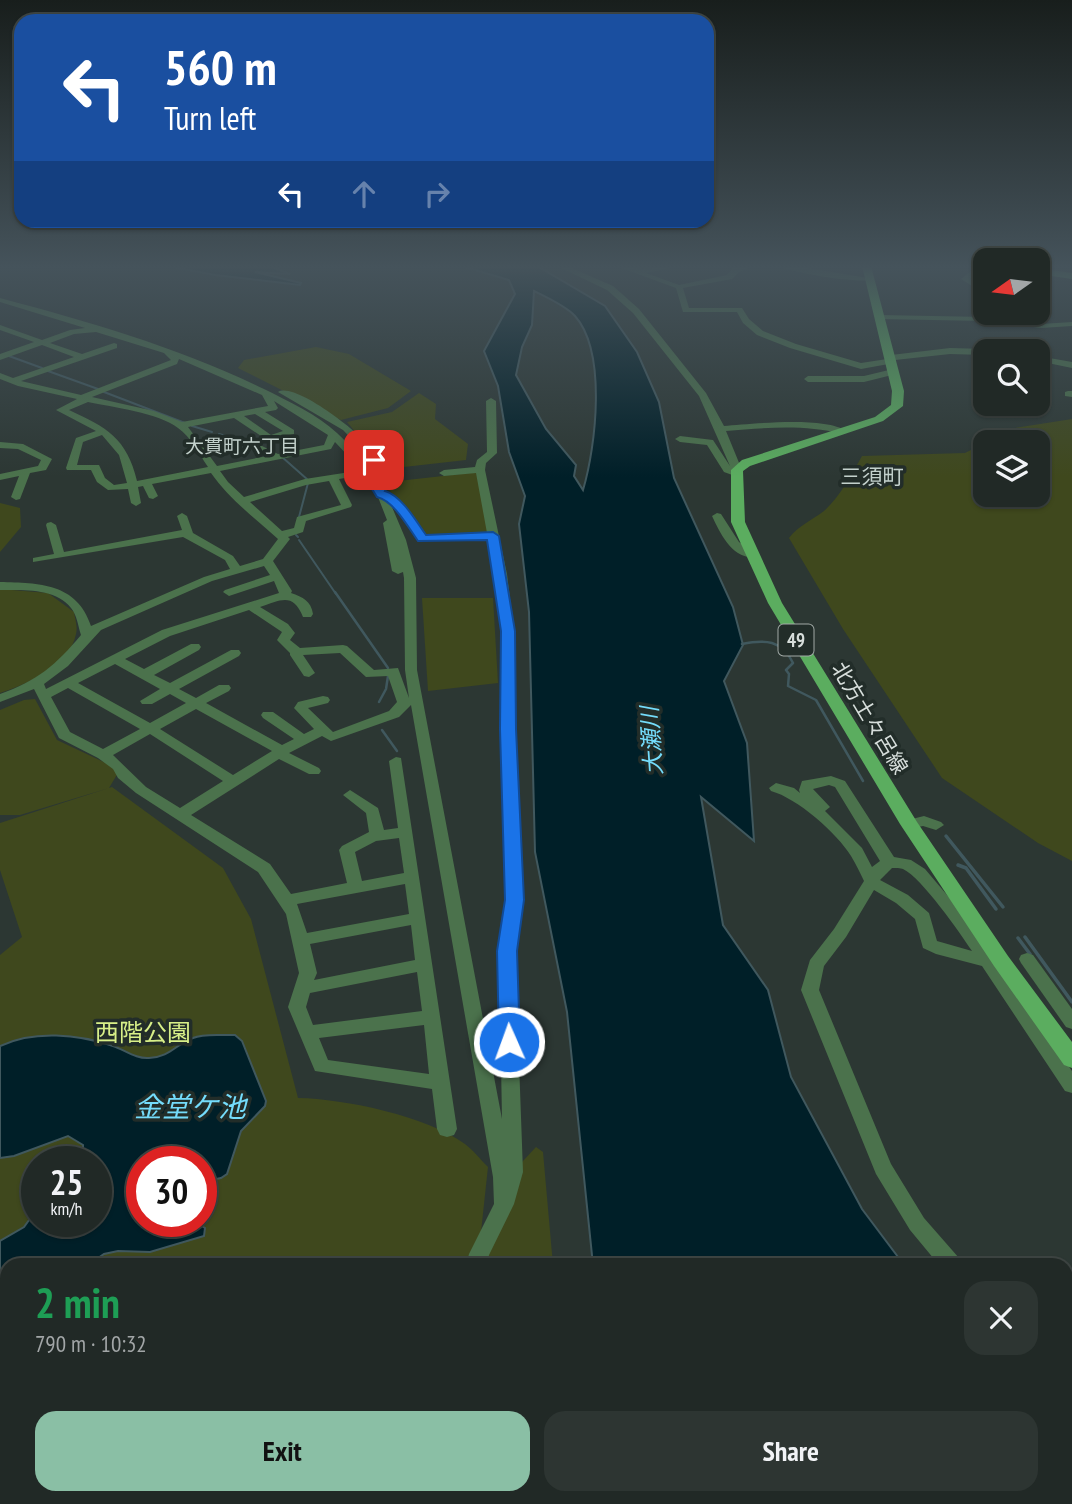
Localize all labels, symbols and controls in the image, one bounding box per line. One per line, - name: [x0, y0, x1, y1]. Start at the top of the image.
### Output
- text: 560 m: [164, 35, 277, 99]
- icon: left: [49, 42, 140, 133]
- text: Turn left: [164, 97, 256, 139]
- icon: left: [272, 175, 310, 213]
- icon: ahead: [345, 175, 383, 213]
- icon: right: [418, 175, 456, 213]
- north arrow: [973, 248, 1050, 326]
- map controls: [973, 248, 1050, 507]
- button: search: [973, 339, 1050, 416]
- pin: [344, 430, 404, 490]
- button: layers: [973, 430, 1050, 507]
- district label: 大貫町六丁目: [185, 434, 299, 458]
- icon: arrive: [355, 441, 393, 479]
- district label: 三須町: [841, 463, 904, 490]
- road number: 49: [778, 624, 814, 656]
- street label: 北方土々呂線: [826, 657, 914, 779]
- water label: 大瀬川: [634, 703, 668, 776]
- position arrow: [472, 1005, 546, 1079]
- park label: 西階公園: [95, 1017, 191, 1048]
- water label: 金堂ケ池: [134, 1088, 249, 1125]
- speed limit sign: 30: [126, 1146, 217, 1237]
- text: 25: [50, 1159, 83, 1205]
- text: km/h: [51, 1197, 82, 1220]
- text: 2 min: [35, 1275, 120, 1330]
- button: close: [964, 1281, 1038, 1355]
- text: 790 m · 10:32: [35, 1329, 147, 1358]
- button: Exit: [35, 1411, 530, 1491]
- button: Share: [544, 1411, 1038, 1491]

